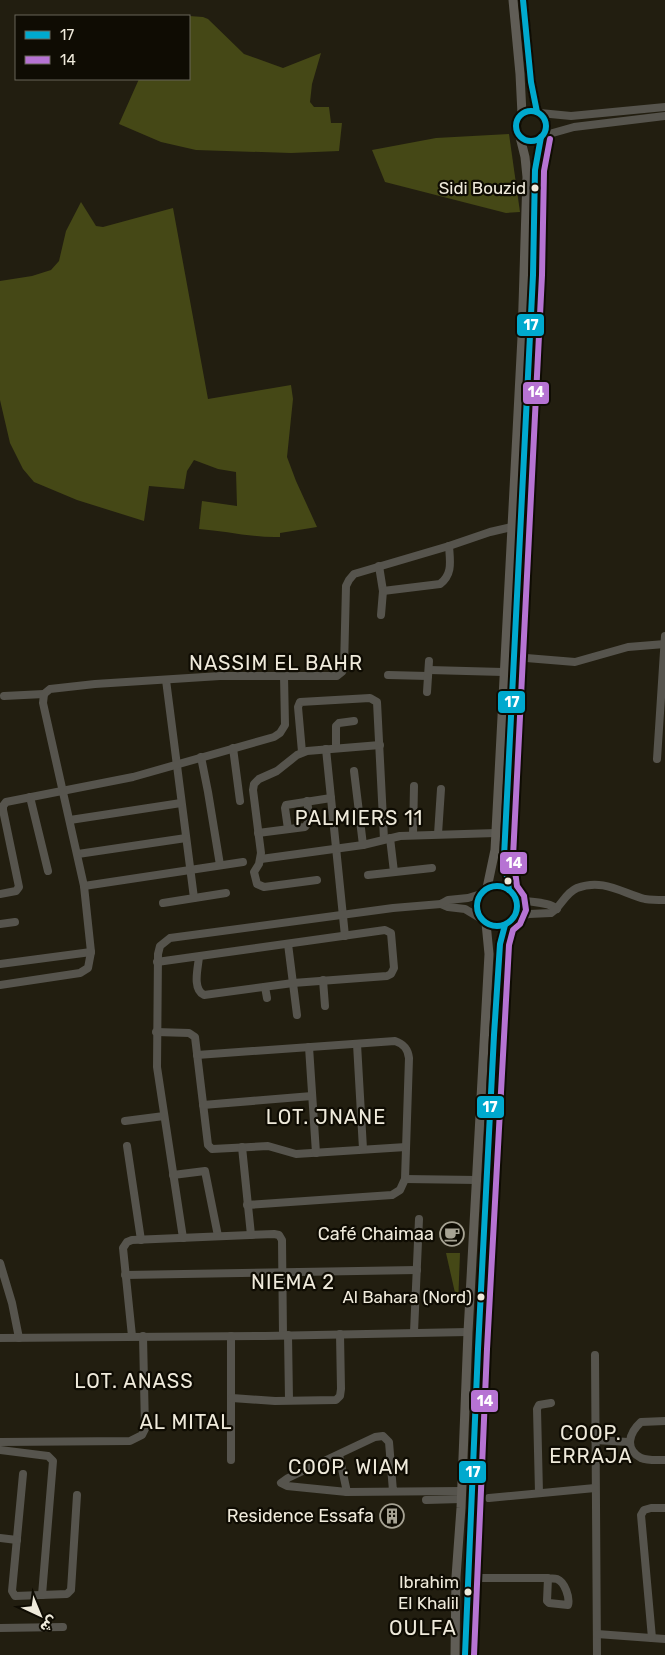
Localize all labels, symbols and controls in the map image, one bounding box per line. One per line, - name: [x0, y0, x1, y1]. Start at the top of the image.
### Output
- legend: [15, 15, 190, 80]
- text: 17: [60, 26, 74, 44]
- text: 14: [60, 51, 76, 69]
- place label: Sidi Bouzid: [439, 178, 526, 198]
- marker: Sidi Bouzid: [530, 183, 540, 193]
- line badge: 17: [516, 313, 545, 337]
- text: 17: [524, 317, 538, 334]
- line badge: 14: [522, 381, 550, 405]
- text: 14: [528, 384, 545, 401]
- district label: NASSIM EL BAHR: [189, 651, 363, 675]
- line badge: 17: [497, 690, 526, 714]
- text: 17: [505, 694, 519, 711]
- district label: PALMIERS 11: [295, 806, 423, 830]
- line badge: 14: [499, 851, 528, 875]
- text: 14: [506, 855, 523, 872]
- unlabelled marker: [503, 876, 513, 886]
- line badge: 17: [476, 1095, 505, 1119]
- text: 17: [483, 1099, 497, 1116]
- district label: LOT. JNANE: [266, 1105, 386, 1129]
- cafe icon: Café Chaimaa: [439, 1221, 465, 1247]
- place label: Café Chaimaa: [318, 1223, 434, 1245]
- district label: NIEMA 2: [251, 1270, 335, 1294]
- place label: Al Bahara (Nord): [342, 1287, 472, 1307]
- marker: Al Bahara (Nord): [476, 1292, 486, 1302]
- district label: LOT. ANASS: [74, 1369, 194, 1393]
- line badge: 14: [470, 1389, 499, 1413]
- text: 14: [477, 1393, 494, 1410]
- district label: AL MITAL: [139, 1410, 233, 1434]
- district label: COOP. ERRAJA: [549, 1421, 633, 1468]
- district label: COOP. WIAM: [288, 1455, 410, 1479]
- line badge: 17: [458, 1460, 487, 1484]
- text: 17: [466, 1464, 480, 1481]
- building icon: Residence Essafa: [379, 1503, 405, 1529]
- place label: Residence Essafa: [227, 1505, 374, 1527]
- place label: Ibrahim El Khalil: [398, 1572, 459, 1613]
- marker: Ibrahim El Khalil: [463, 1587, 473, 1597]
- north arrow: [15, 1590, 65, 1640]
- text: ش: [36, 1612, 61, 1636]
- district label: OULFA: [389, 1616, 457, 1640]

